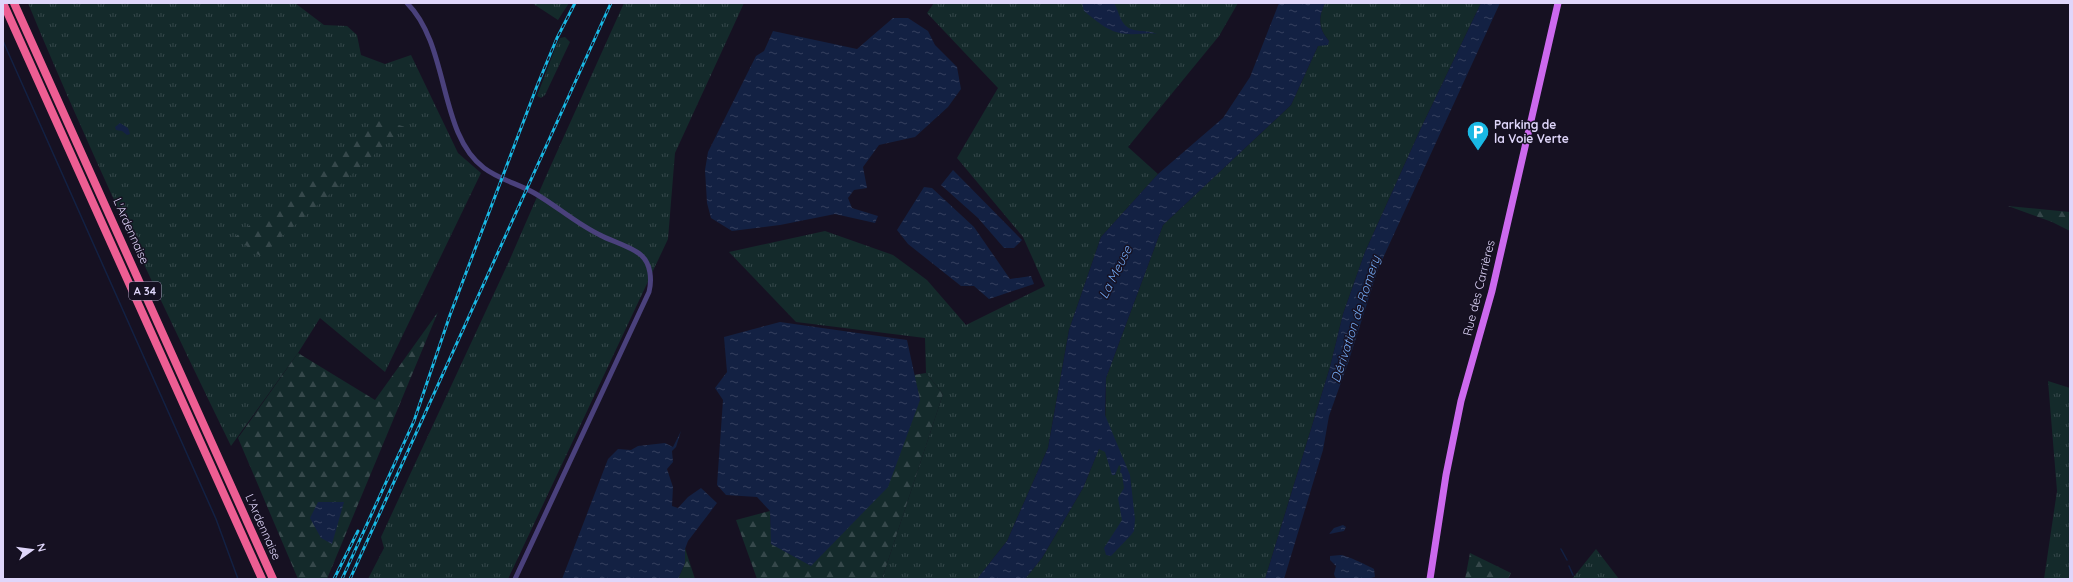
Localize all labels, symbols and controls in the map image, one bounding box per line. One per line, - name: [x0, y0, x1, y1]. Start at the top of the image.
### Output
- place label: Parking de la Voie Verte: [1494, 117, 1569, 146]
- parking icon: Parking de la Voie Verte: [1465, 119, 1491, 152]
- street label: L'Ardennaise: [110, 195, 153, 266]
- street label: Rue des Carrières: [1459, 238, 1498, 337]
- water label: La Meuse: [1095, 242, 1135, 301]
- water label: Dérivation de Romery: [1327, 253, 1383, 384]
- road number: A 34: [129, 282, 161, 300]
- street label: L'Ardennaise: [242, 491, 285, 562]
- north arrow: [12, 530, 52, 570]
- text: N: [34, 542, 49, 553]

